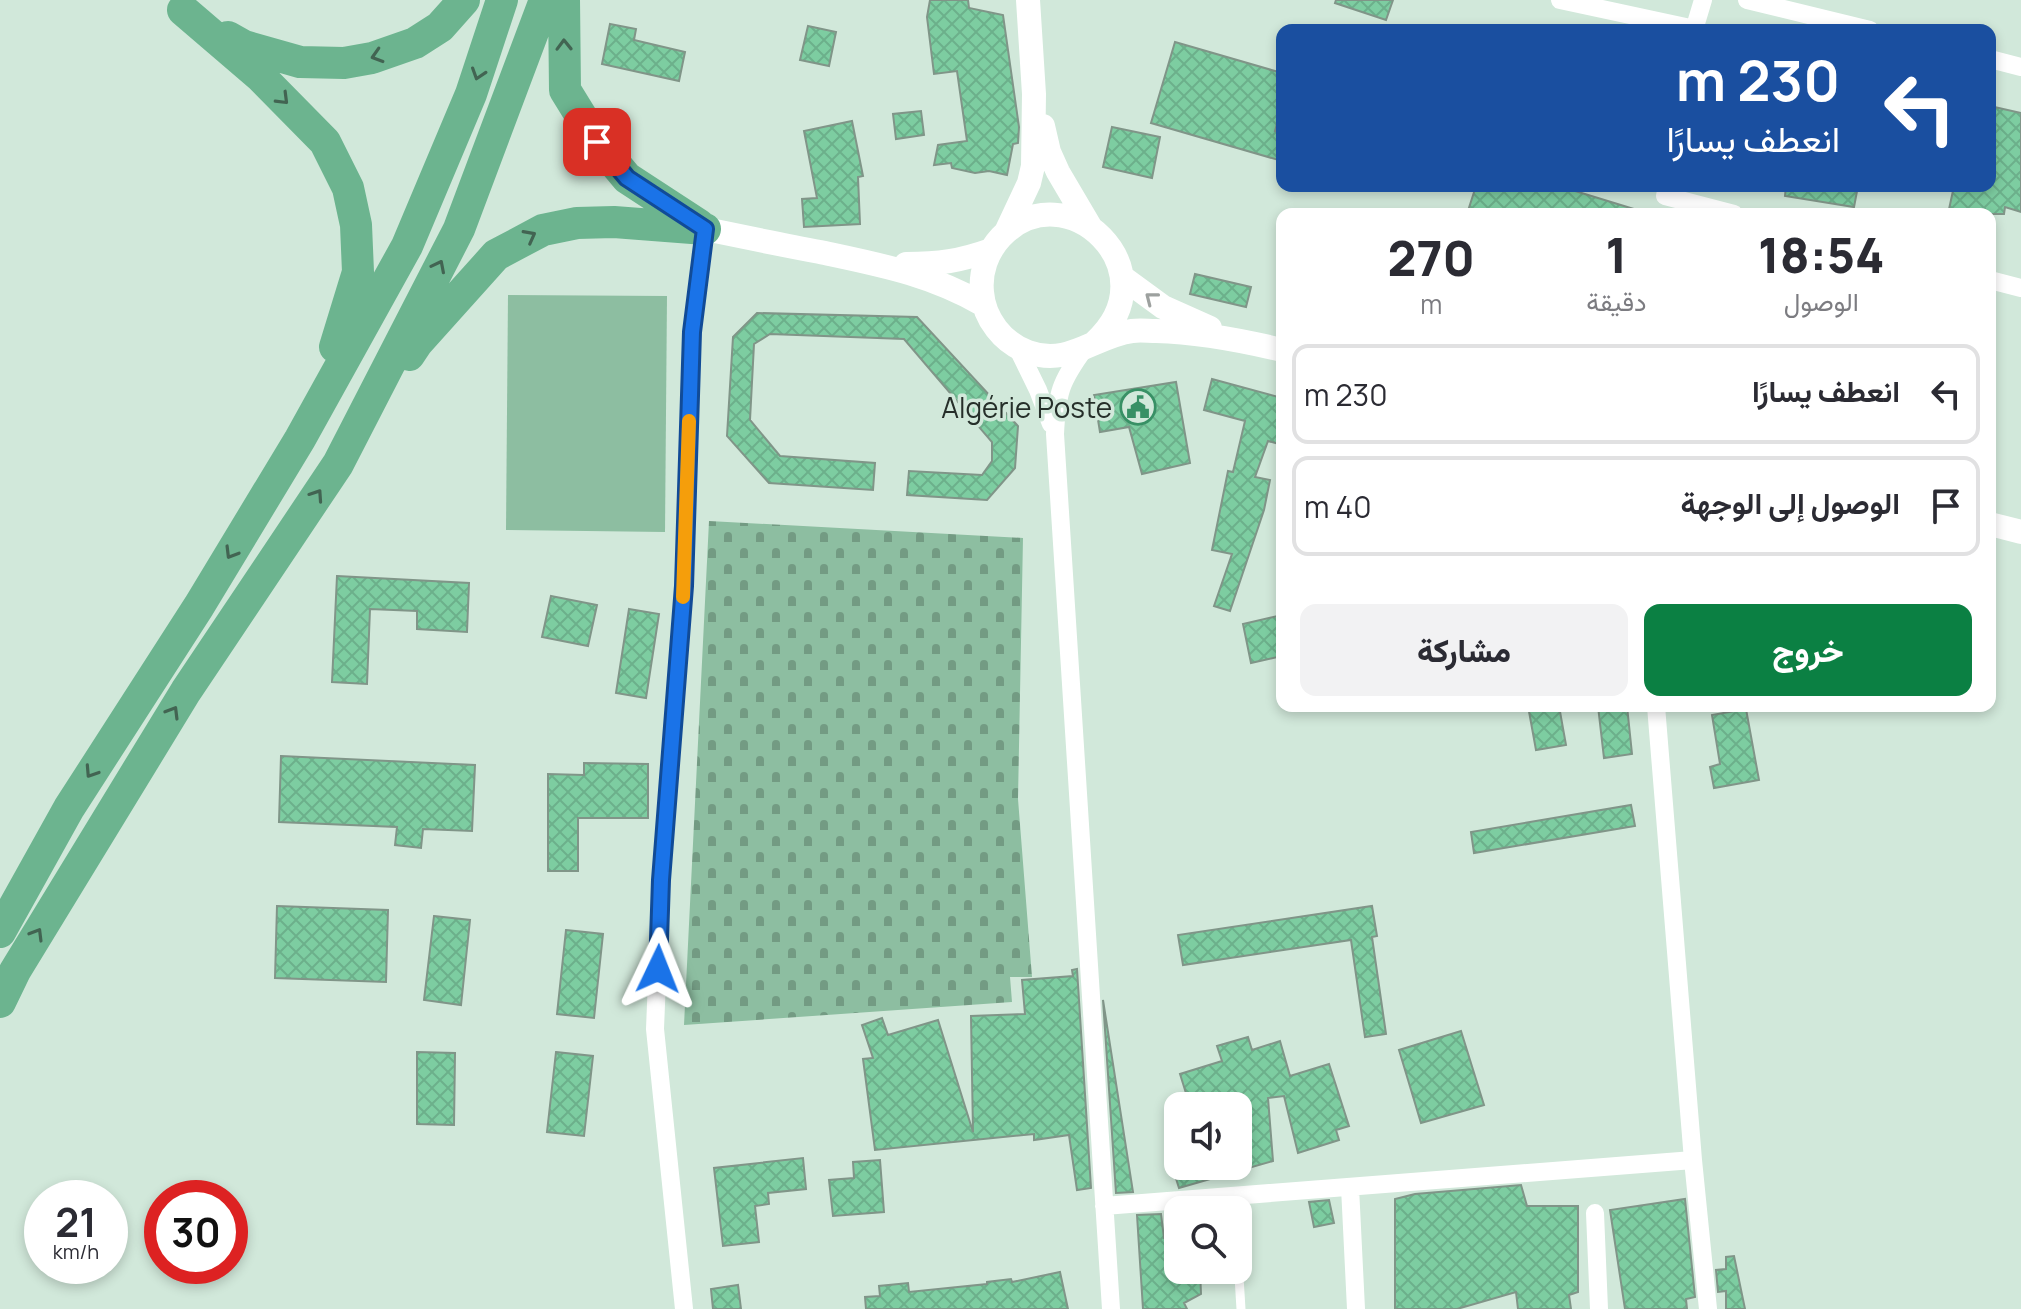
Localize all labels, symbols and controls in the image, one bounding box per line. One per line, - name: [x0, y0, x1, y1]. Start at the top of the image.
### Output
- one-way arrow: [556, 38, 573, 51]
- text: 230 m: [1676, 41, 1840, 118]
- one-way arrow: [370, 47, 384, 63]
- icon: left: [1868, 56, 1972, 160]
- one-way arrow: [471, 66, 487, 80]
- one-way arrow: [274, 90, 288, 104]
- pin: [563, 108, 631, 176]
- text: انعطف يسارًا: [1667, 114, 1840, 163]
- icon: arrive: [575, 120, 619, 164]
- text: 1: [1606, 222, 1627, 287]
- text: 18:54: [1758, 222, 1885, 287]
- text: 270: [1387, 225, 1475, 290]
- one-way arrow: [522, 231, 537, 246]
- one-way arrow: [430, 260, 445, 275]
- text: دقيقة: [1586, 283, 1647, 319]
- text: الوصول: [1784, 283, 1859, 319]
- text: m: [1420, 286, 1442, 322]
- one-way arrow: [1145, 294, 1160, 308]
- text: انعطف يسارًا: [1752, 370, 1900, 411]
- icon: left: [1924, 372, 1968, 416]
- text: 230 m: [1304, 374, 1387, 415]
- place label: Algérie Poste: [941, 388, 1112, 426]
- public building icon: Algérie Poste: [1119, 388, 1157, 426]
- text: الوصول إلى الوجهة: [1681, 482, 1900, 523]
- icon: arrive: [1924, 484, 1968, 528]
- text: 40 m: [1304, 486, 1371, 527]
- one-way arrow: [307, 490, 322, 504]
- one-way arrow: [225, 544, 241, 559]
- button: مشاركة: [1300, 604, 1628, 696]
- button: خروج: [1644, 604, 1972, 696]
- one-way arrow: [163, 706, 179, 721]
- one-way arrow: [86, 764, 101, 778]
- position arrow: [616, 927, 700, 1011]
- one-way arrow: [28, 928, 43, 943]
- map controls: [1164, 1092, 1252, 1284]
- button: sound: [1164, 1092, 1252, 1180]
- speed limit sign: 30: [144, 1180, 248, 1284]
- text: 21: [55, 1194, 97, 1249]
- button: search: [1164, 1196, 1252, 1284]
- text: km/h: [53, 1238, 99, 1265]

